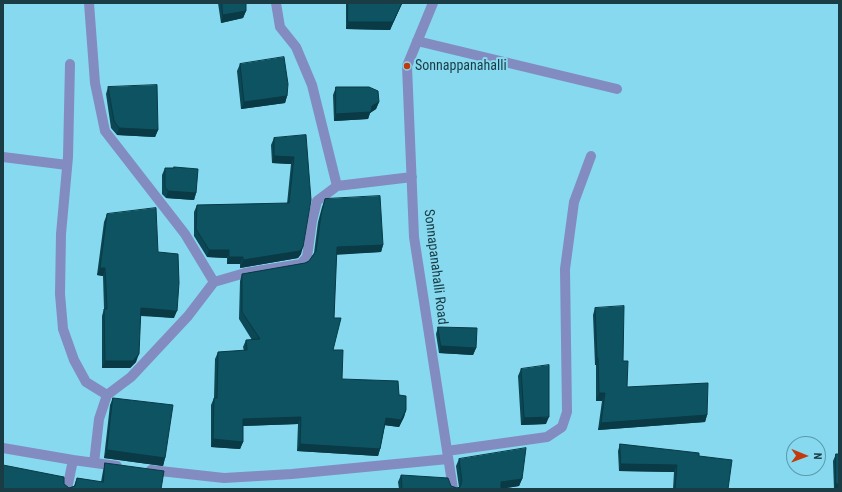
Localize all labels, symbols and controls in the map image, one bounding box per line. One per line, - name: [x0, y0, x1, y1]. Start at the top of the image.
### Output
- place label: Sonnappanahalli: [415, 58, 507, 74]
- marker: Sonnappanahalli: [402, 61, 412, 71]
- street label: Sonnapanahalli Road: [420, 208, 450, 326]
- north arrow: [786, 436, 826, 476]
- text: N: [811, 453, 824, 460]

